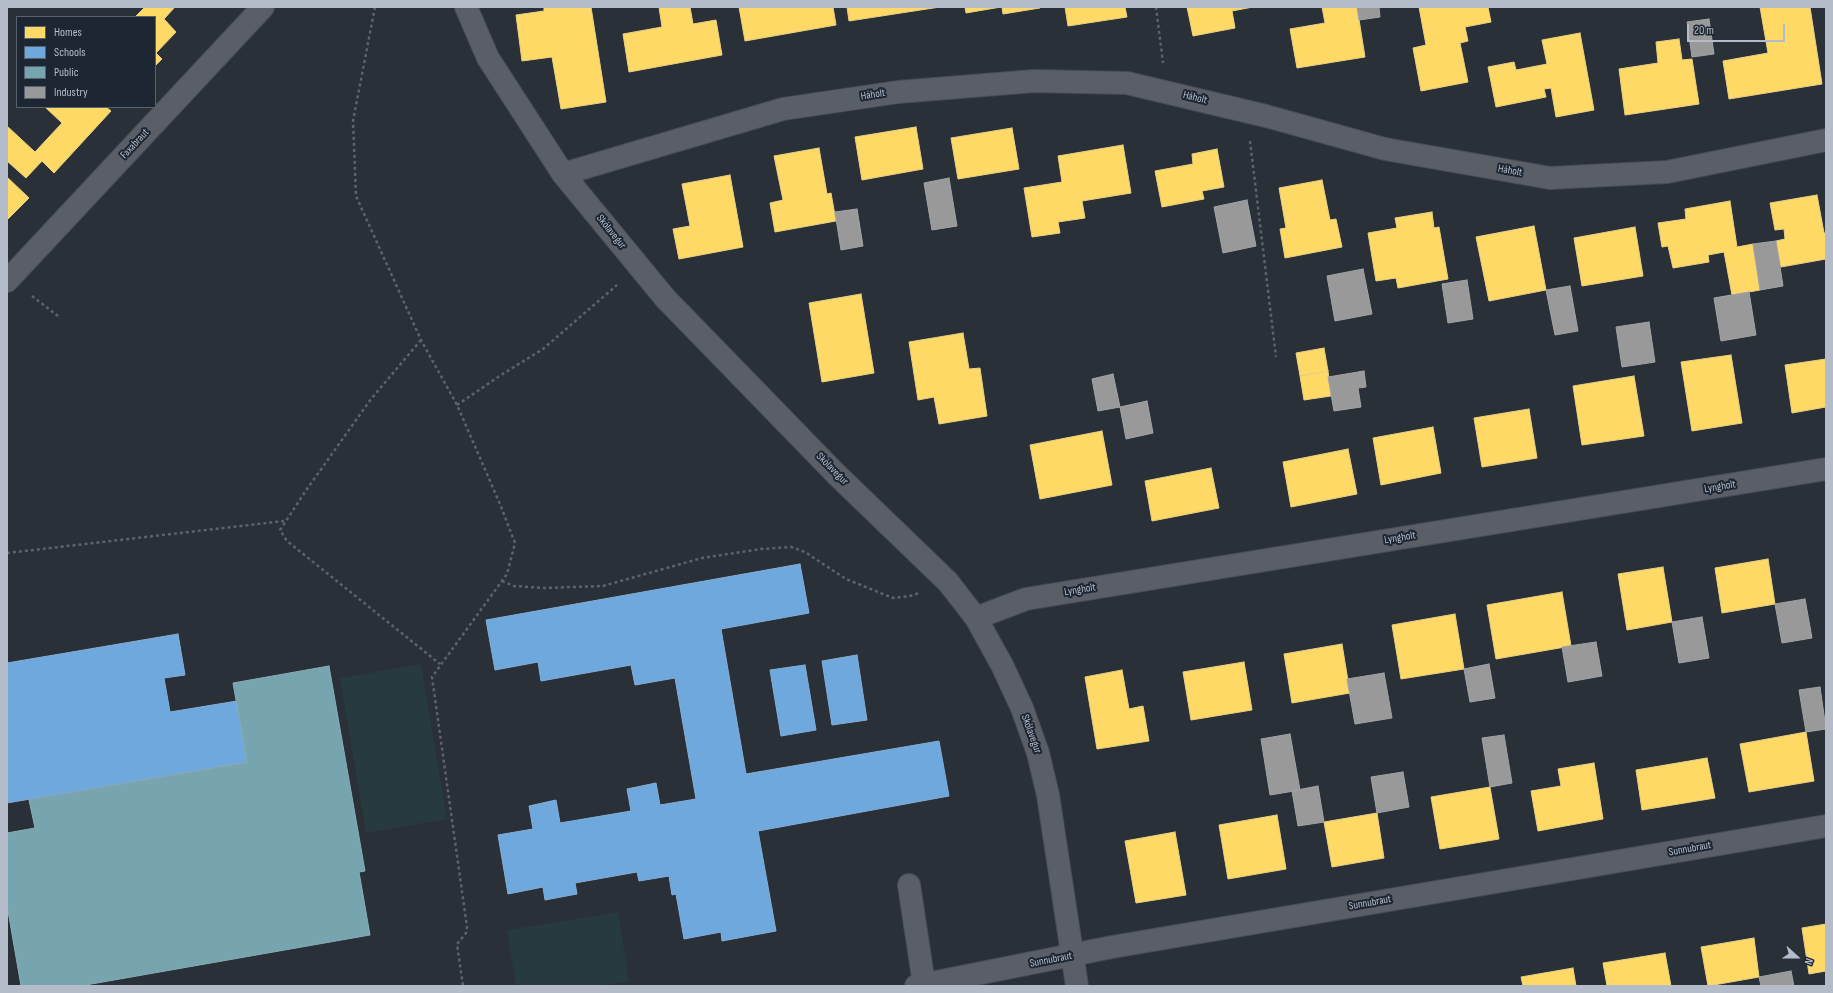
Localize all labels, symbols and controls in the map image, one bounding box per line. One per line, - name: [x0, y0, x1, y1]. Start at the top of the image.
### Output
- legend: [16, 16, 156, 108]
- scale bar: [1689, 16, 1787, 42]
- text: 20 m: [1694, 23, 1714, 38]
- text: Homes: [54, 25, 82, 40]
- text: Schools: [54, 45, 86, 60]
- text: Public: [54, 65, 79, 80]
- text: Industry: [54, 85, 88, 100]
- street label: Háholt: [860, 87, 886, 103]
- street label: Háholt: [1182, 89, 1208, 107]
- street label: Faxabraut: [118, 126, 152, 162]
- street label: Háholt: [1497, 162, 1523, 180]
- street label: Skólavegur: [593, 212, 629, 252]
- street label: Skólavegur: [813, 450, 851, 488]
- street label: Lyngholt: [1703, 478, 1737, 496]
- street label: Lyngholt: [1383, 529, 1417, 547]
- street label: Lyngholt: [1063, 581, 1097, 599]
- street label: Skólavegur: [1018, 713, 1044, 755]
- street label: Sunnubraut: [1668, 839, 1712, 859]
- street label: Sunnubraut: [1348, 893, 1392, 913]
- north arrow: [1777, 937, 1817, 977]
- street label: Sunnubraut: [1029, 949, 1073, 971]
- text: N: [1802, 956, 1816, 967]

